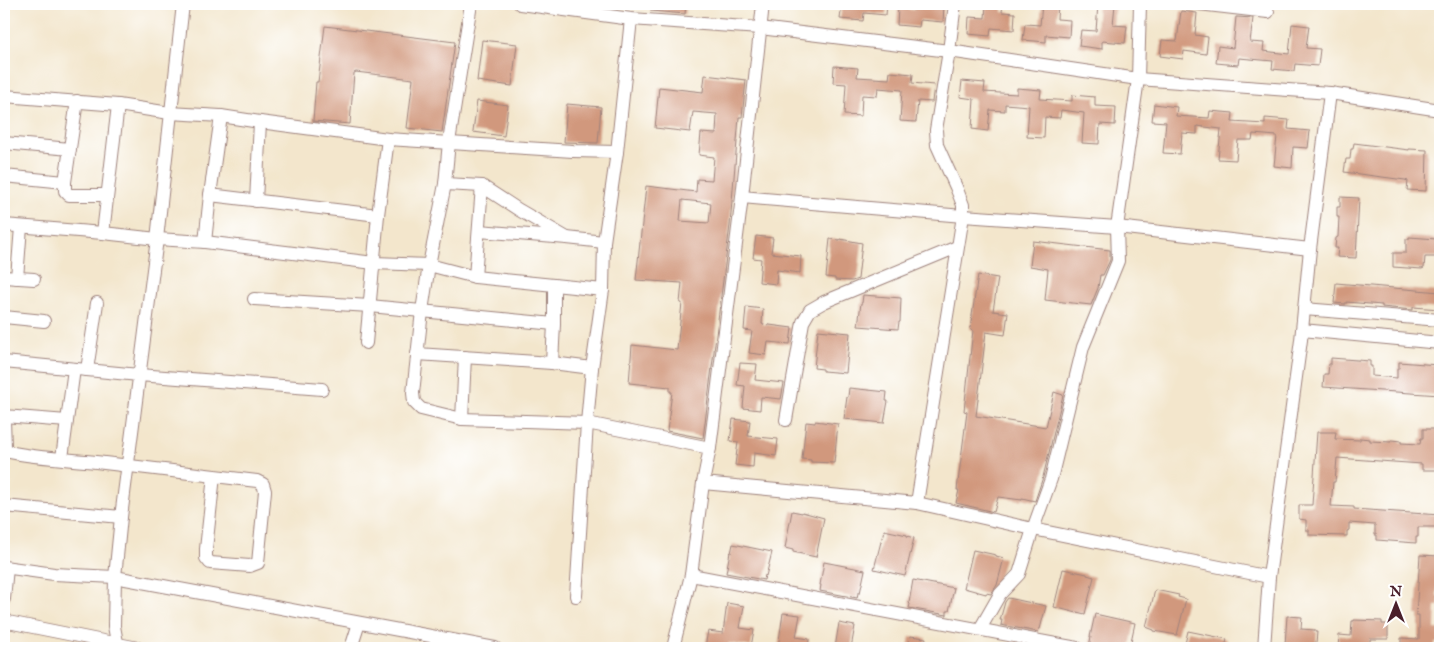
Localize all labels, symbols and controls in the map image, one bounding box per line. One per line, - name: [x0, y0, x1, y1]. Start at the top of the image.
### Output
- north arrow: [1372, 580, 1422, 630]
- text: N: [1389, 583, 1402, 601]

